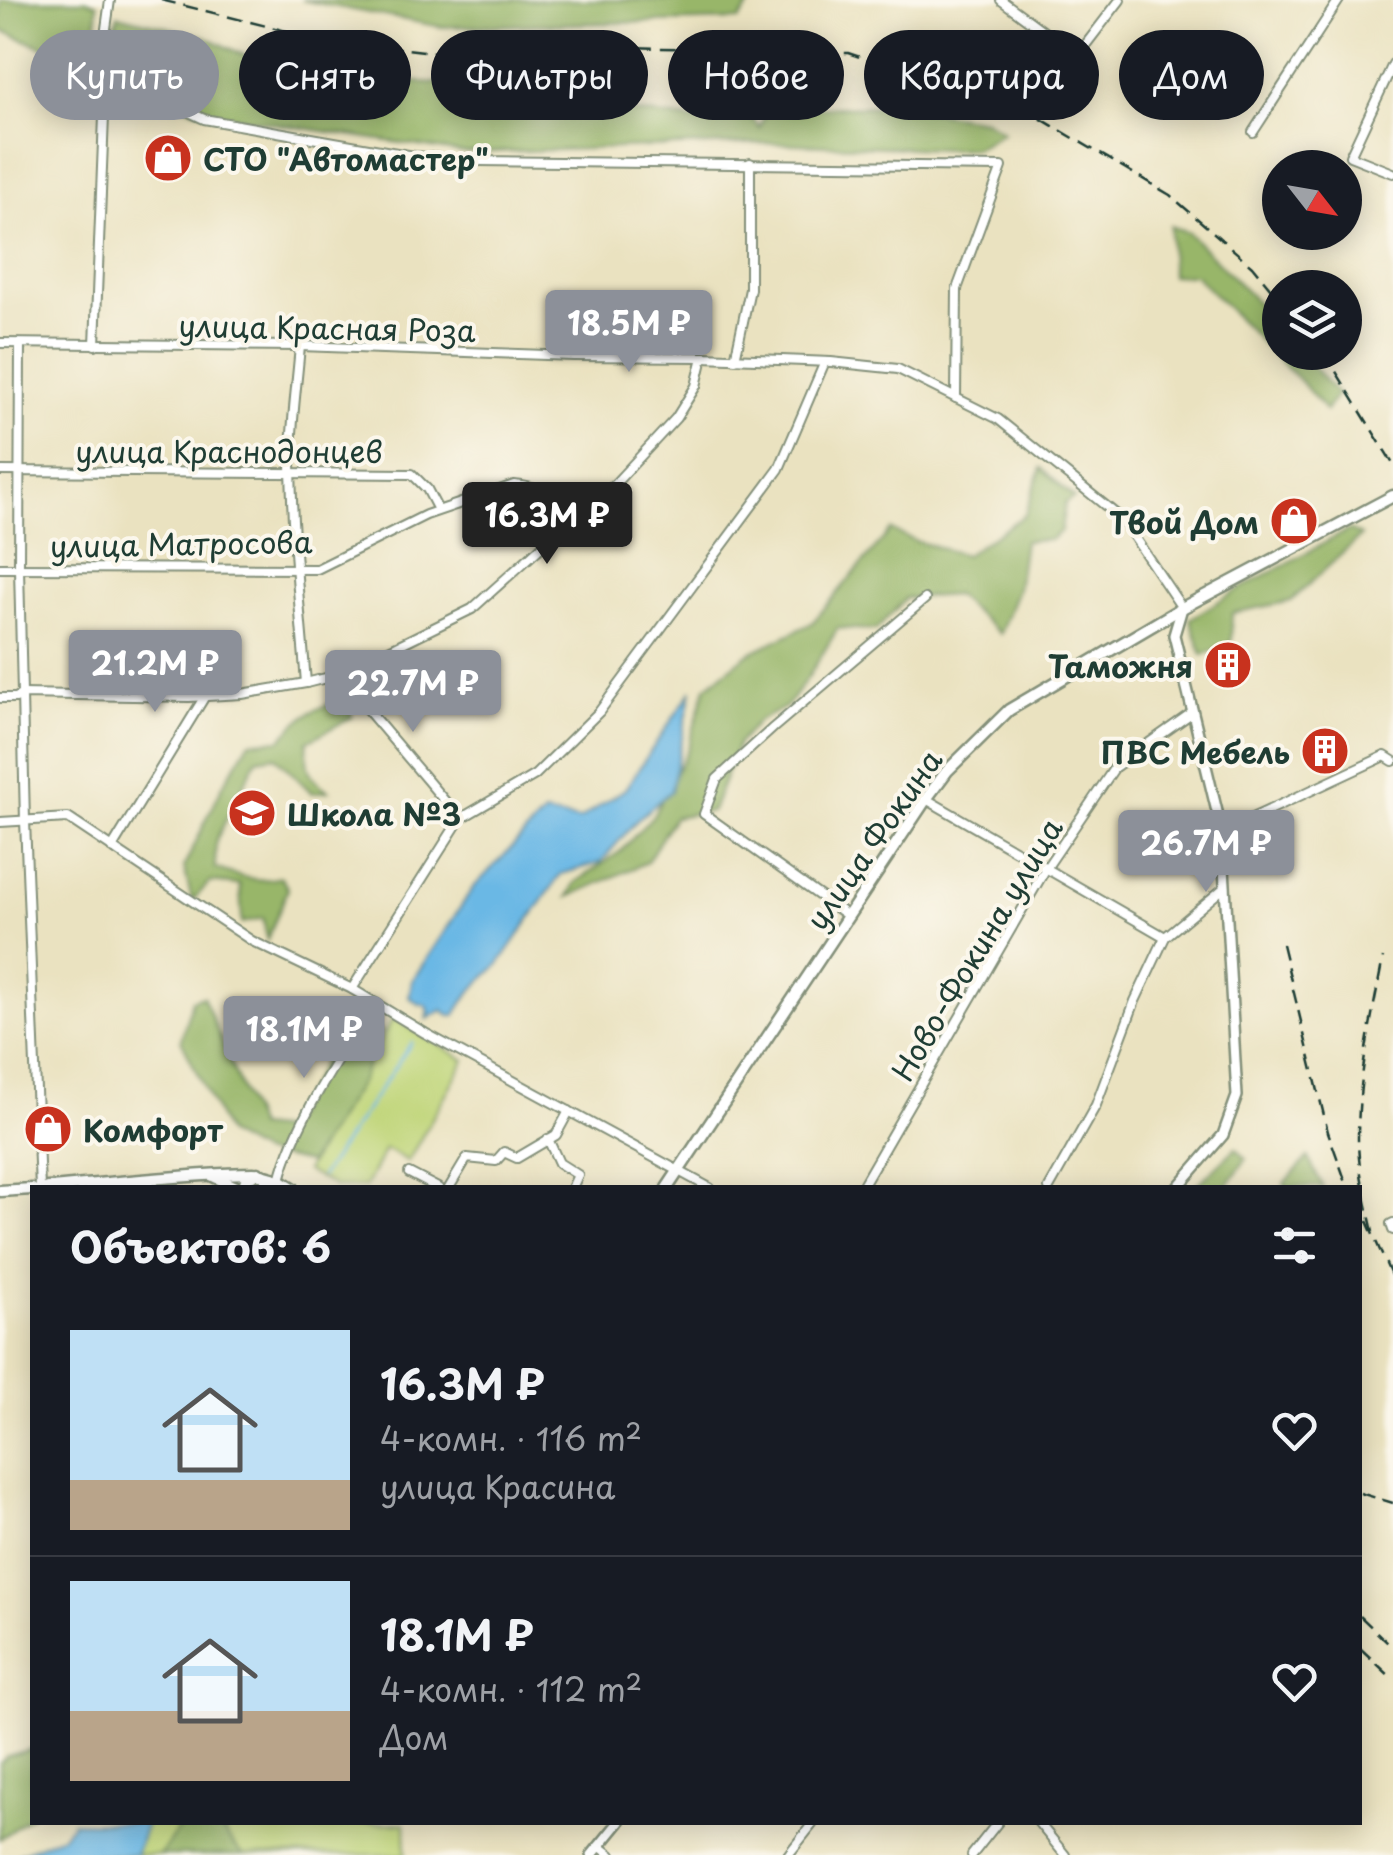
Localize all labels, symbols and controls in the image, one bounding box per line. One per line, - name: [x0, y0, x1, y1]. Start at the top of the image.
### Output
- chip: Купить: [30, 30, 219, 120]
- chip: Снять: [239, 30, 411, 120]
- chip: Фильтры: [431, 30, 648, 120]
- chip: Новое: [668, 30, 844, 120]
- chip: Квартира: [864, 30, 1099, 120]
- chip: Дом: [1119, 30, 1264, 120]
- shop icon: СТО "Автомастер": [142, 132, 194, 184]
- place label: СТО "Автомастер": [203, 136, 489, 181]
- north arrow: [1262, 150, 1362, 250]
- map controls: [1262, 150, 1362, 370]
- button: layers: [1262, 270, 1362, 370]
- pin: 18.5M ₽: [537, 290, 721, 375]
- text: 18.5M ₽: [567, 298, 691, 346]
- street label: улица Красная Роза: [178, 302, 476, 352]
- street label: улица Краснодонцев: [75, 428, 383, 473]
- pin: 16.3M ₽: [455, 482, 639, 567]
- text: 16.3M ₽: [484, 490, 610, 538]
- shop icon: Твой Дом: [1268, 495, 1320, 547]
- place label: Твой Дом: [1109, 499, 1259, 544]
- street label: улица Матросова: [49, 518, 313, 568]
- pin: 21.2M ₽: [63, 630, 247, 715]
- text: 21.2M ₽: [91, 638, 219, 686]
- building icon: Таможня: [1202, 639, 1254, 691]
- place label: Таможня: [1048, 643, 1193, 688]
- pin: 22.7M ₽: [321, 650, 505, 735]
- text: 22.7M ₽: [347, 658, 479, 706]
- building icon: ПВС Мебель: [1299, 725, 1351, 777]
- place label: ПВС Мебель: [1101, 729, 1290, 774]
- street label: улица Фокина: [794, 739, 952, 938]
- school or university icon: Школа №3: [226, 787, 278, 839]
- place label: Школа №3: [287, 791, 461, 836]
- street label: Ново-Фокина улица: [880, 809, 1073, 1089]
- pin: 26.7M ₽: [1114, 810, 1298, 895]
- text: 26.7M ₽: [1140, 818, 1272, 866]
- pin: 18.1M ₽: [212, 996, 396, 1081]
- text: 18.1M ₽: [245, 1004, 363, 1052]
- shop icon: Комфорт: [22, 1103, 74, 1155]
- place label: Комфорт: [83, 1107, 224, 1152]
- text: Объектов: 6: [70, 1214, 331, 1277]
- icon: filters: [1267, 1218, 1322, 1273]
- text: 16.3M ₽: [380, 1351, 545, 1414]
- icon: home: [150, 1370, 270, 1490]
- icon: heart: [1267, 1403, 1322, 1458]
- text: 4-комн. · 116 m²: [380, 1414, 642, 1462]
- text: улица Красина: [380, 1462, 615, 1510]
- text: 18.1M ₽: [380, 1602, 534, 1665]
- icon: home: [150, 1621, 270, 1741]
- icon: heart: [1267, 1654, 1322, 1709]
- text: 4-комн. · 112 m²: [380, 1665, 642, 1713]
- text: Дом: [380, 1713, 449, 1761]

